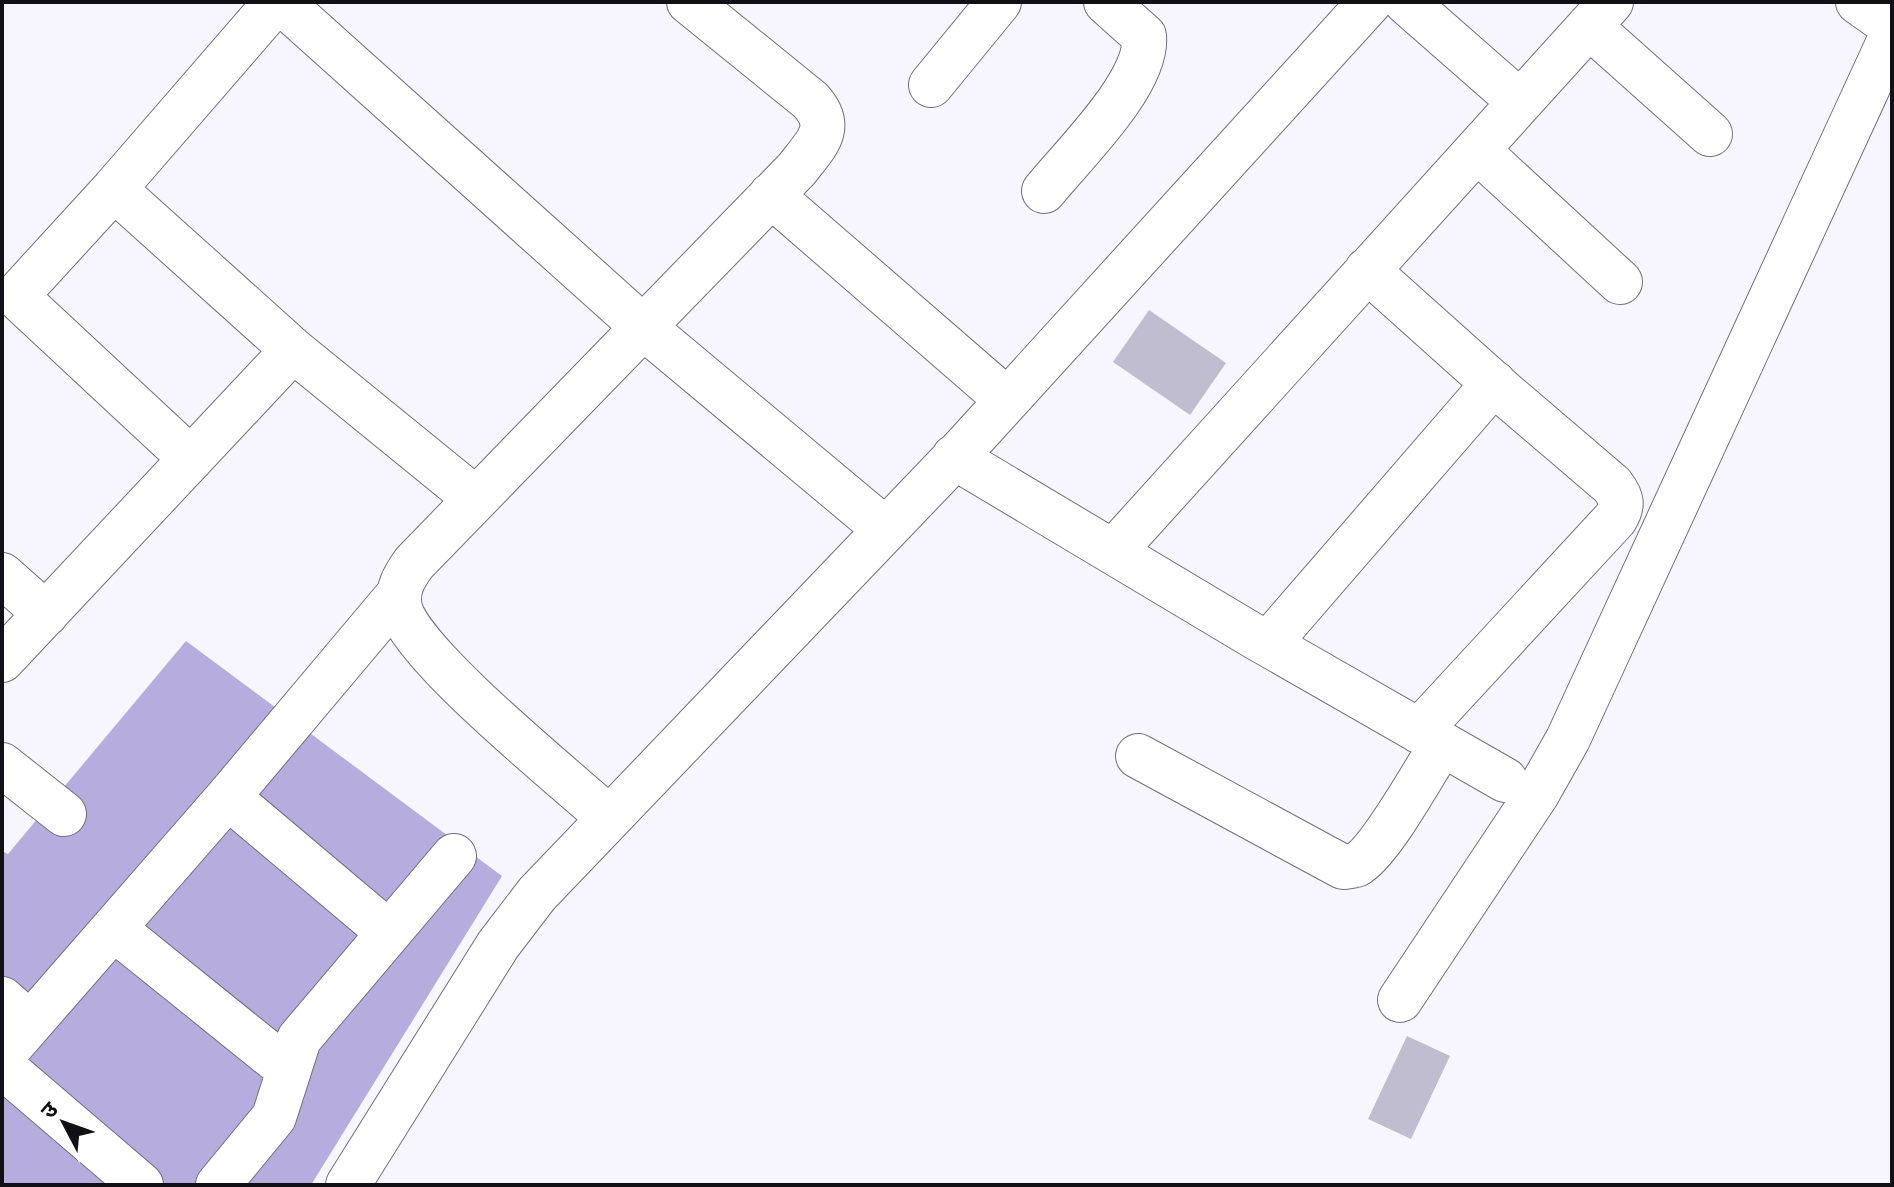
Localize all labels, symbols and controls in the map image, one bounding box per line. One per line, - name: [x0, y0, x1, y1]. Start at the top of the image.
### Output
- north arrow: [24, 1083, 104, 1163]
- text: उ: [34, 1095, 64, 1124]

